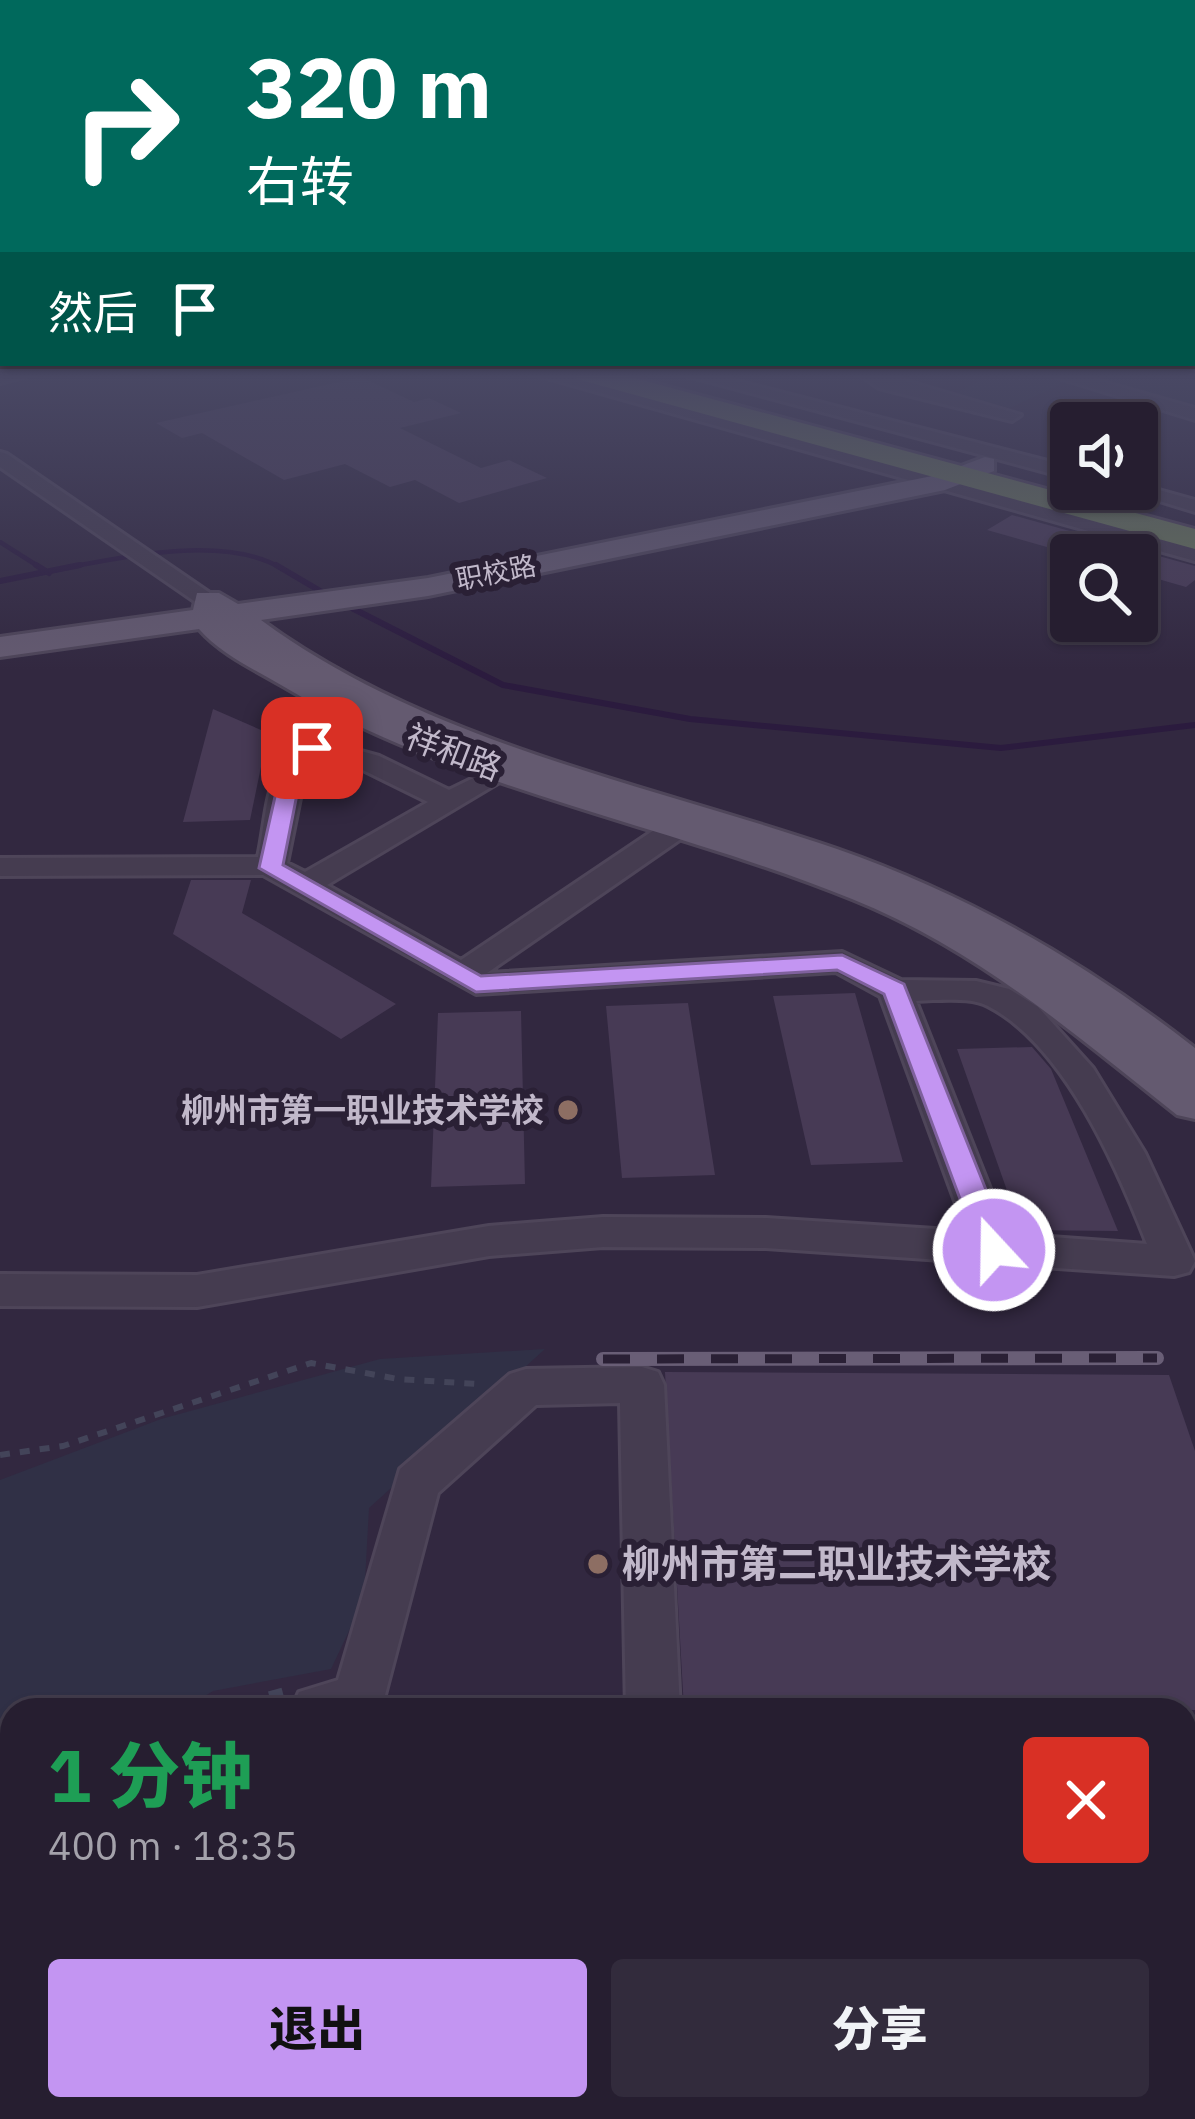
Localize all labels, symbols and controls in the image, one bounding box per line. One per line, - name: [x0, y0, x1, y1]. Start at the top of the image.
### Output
- text: 320 m: [246, 32, 492, 141]
- icon: right: [48, 48, 204, 204]
- text: 右转: [246, 146, 354, 216]
- icon: arrive: [162, 276, 228, 342]
- text: 然后: [48, 283, 138, 341]
- map controls: [1050, 402, 1158, 642]
- button: sound: [1050, 402, 1158, 510]
- button: search: [1050, 534, 1158, 642]
- street label: 职校路: [453, 547, 539, 596]
- pin: [261, 697, 363, 799]
- street label: 祥和路: [400, 714, 508, 789]
- icon: arrive: [279, 715, 345, 781]
- place label: 柳州市第一职业技术学校: [181, 1088, 544, 1131]
- marker: 柳州市第一职业技术学校: [555, 1097, 581, 1123]
- position arrow: [931, 1187, 1057, 1313]
- place label: 柳州市第二职业技术学校: [622, 1538, 1051, 1589]
- marker: 柳州市第二职业技术学校: [585, 1551, 611, 1577]
- text: 1 分钟: [48, 1728, 252, 1822]
- button: close: [1023, 1737, 1149, 1863]
- text: 400 m · 18:35: [48, 1820, 298, 1871]
- button: 退出: [48, 1959, 587, 2097]
- button: 分享: [611, 1959, 1149, 2097]

